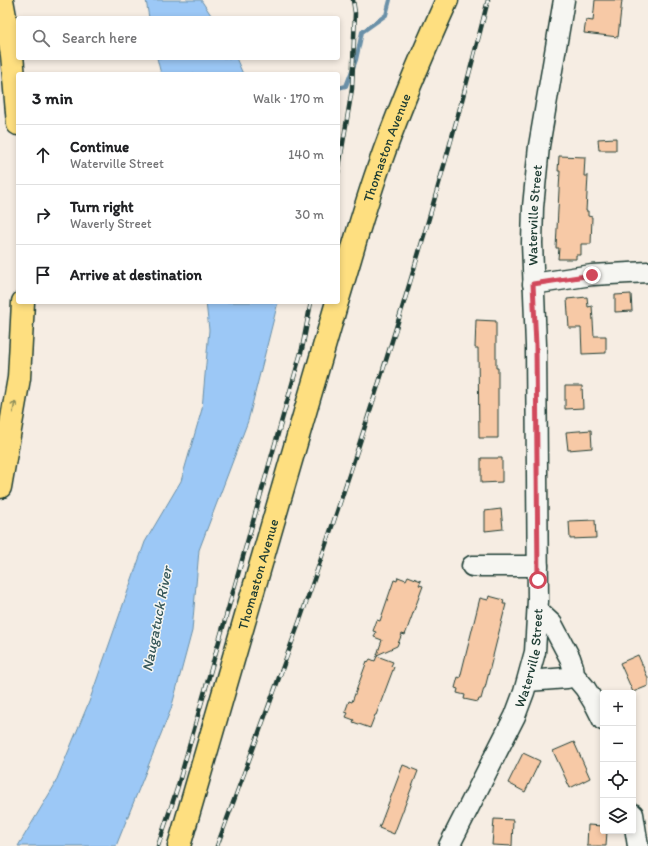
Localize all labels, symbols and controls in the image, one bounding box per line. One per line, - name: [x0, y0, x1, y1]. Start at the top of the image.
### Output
- search box: [16, 16, 340, 60]
- icon: search: [30, 27, 52, 49]
- text: Search here: [62, 29, 137, 47]
- text: 3 min: [32, 88, 73, 108]
- text: Walk · 170 m: [253, 91, 324, 106]
- street label: Thomaston Avenue: [360, 91, 415, 204]
- text: Continue: [70, 138, 129, 156]
- icon: ahead: [32, 144, 54, 166]
- text: 140 m: [288, 147, 324, 162]
- text: Waterville Street: [70, 156, 164, 171]
- street label: Waterville Street: [524, 164, 546, 266]
- text: Turn right: [70, 198, 134, 216]
- icon: right: [32, 204, 54, 226]
- text: 30 m: [295, 207, 324, 222]
- text: Waverly Street: [70, 216, 152, 231]
- icon: arrive: [32, 264, 54, 286]
- text: Arrive at destination: [70, 266, 202, 284]
- route end: [583, 266, 601, 284]
- one-way arrow: [10, 401, 18, 414]
- street label: Thomaston Avenue: [234, 517, 283, 632]
- water label: Naugatuck River: [138, 563, 176, 673]
- route start: [529, 571, 547, 589]
- street label: Waterville Street: [511, 608, 546, 710]
- map controls: [600, 690, 636, 834]
- button: +: [600, 690, 636, 726]
- button: −: [600, 726, 636, 762]
- button: locate: [600, 762, 636, 798]
- button: layers: [600, 798, 636, 834]

